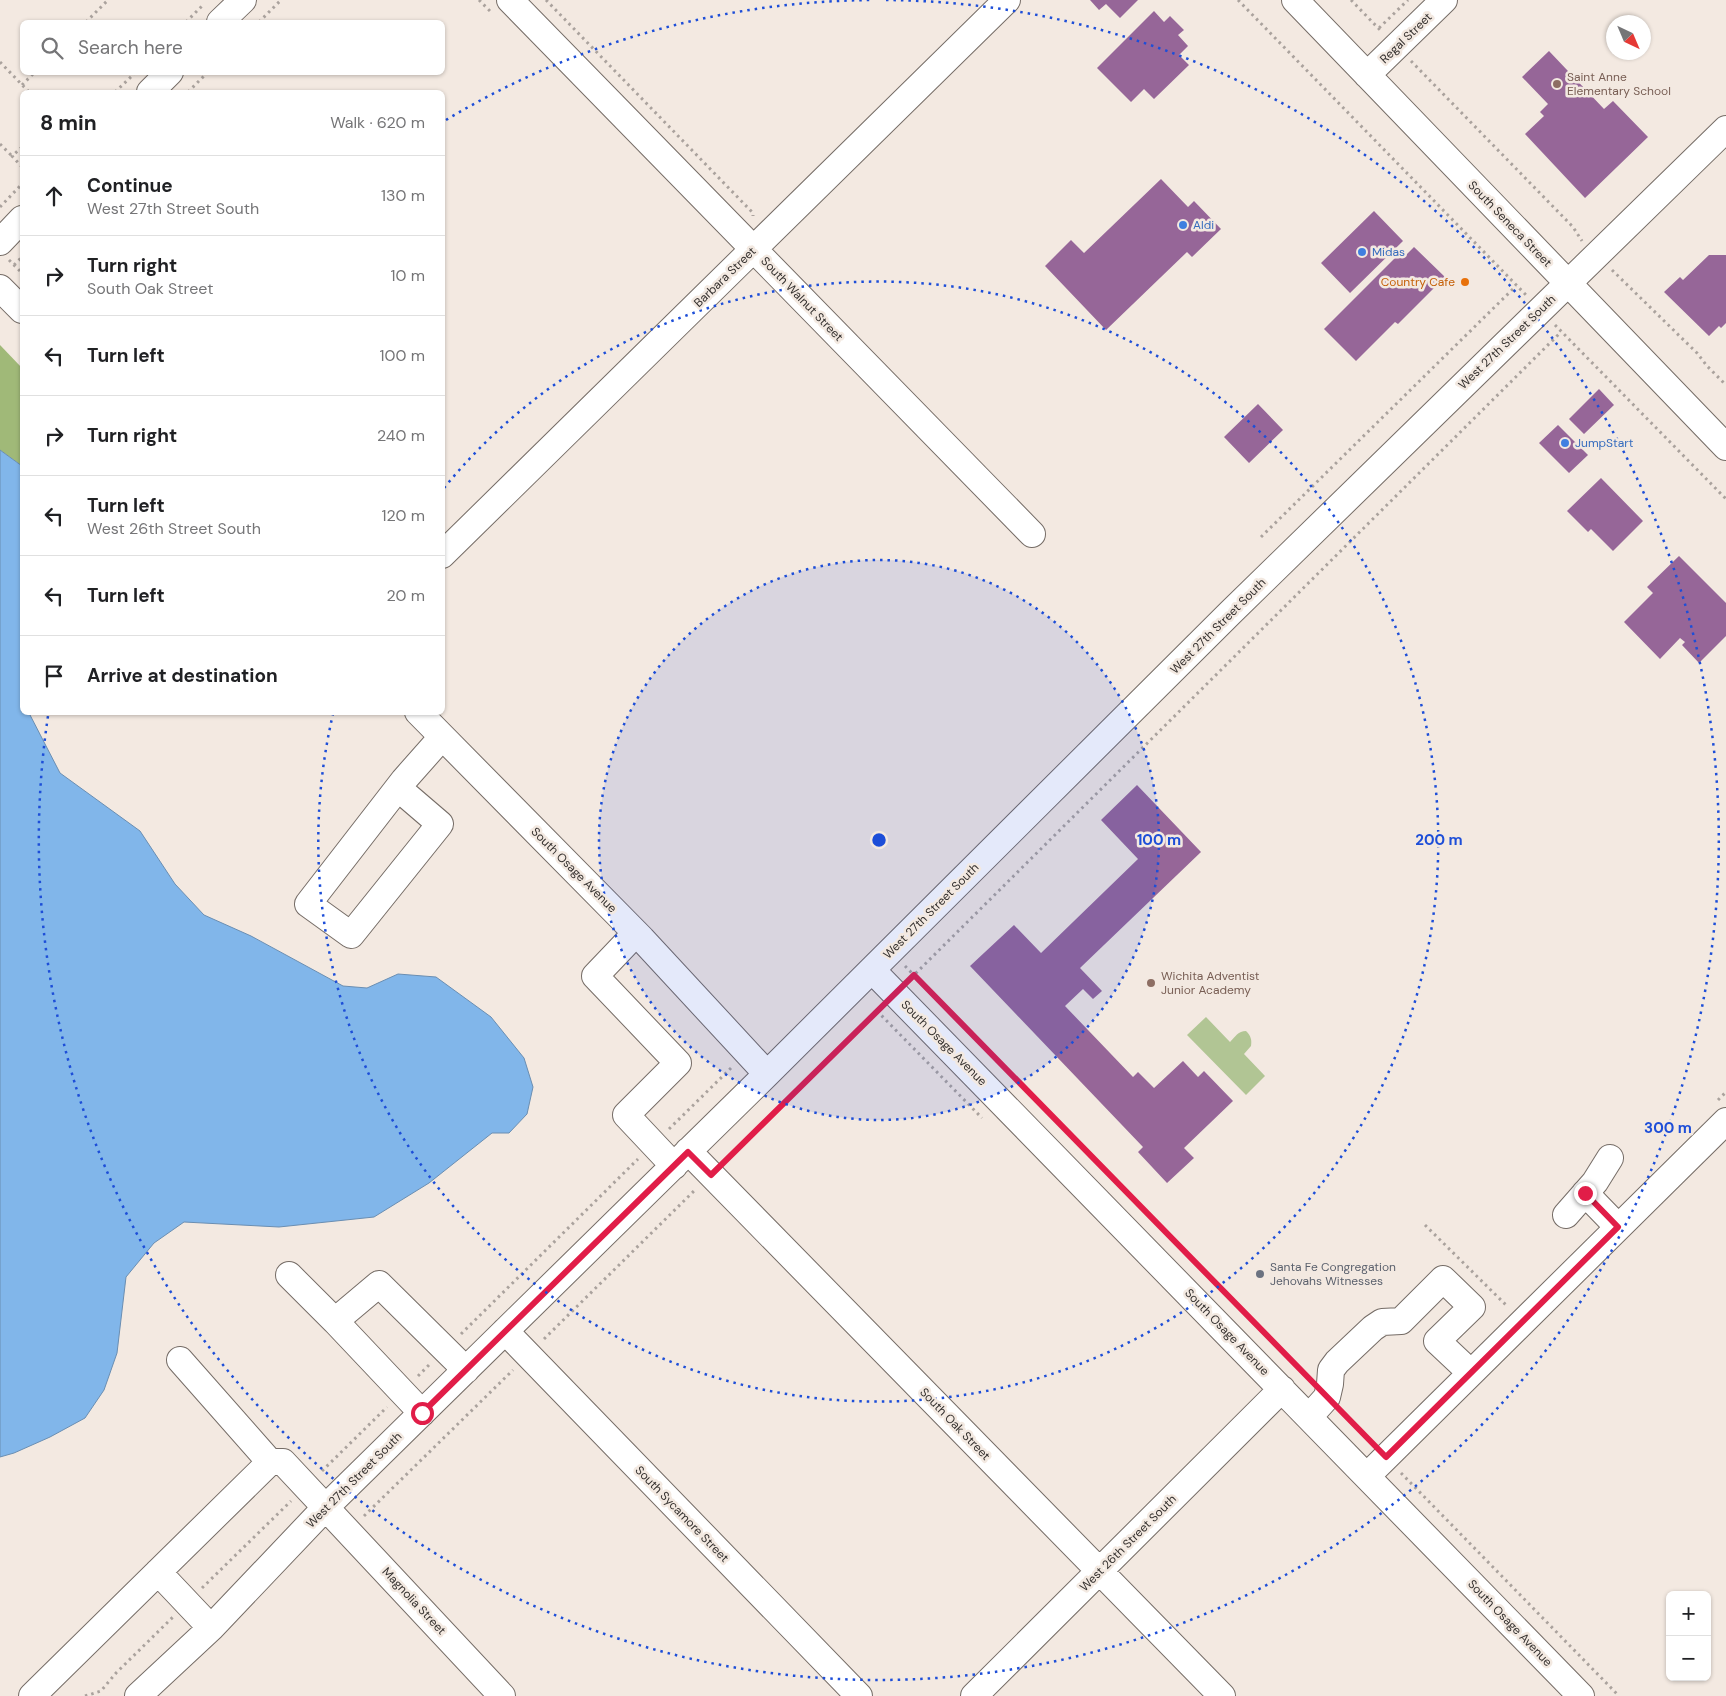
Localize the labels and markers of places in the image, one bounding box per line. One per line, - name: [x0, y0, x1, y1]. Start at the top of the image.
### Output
- place label: Saint Anne Elementary School: [1567, 69, 1671, 99]
- marker: Saint Anne Elementary School: [1551, 78, 1563, 90]
- place label: Aldi: [1193, 217, 1214, 233]
- marker: Aldi: [1177, 219, 1189, 231]
- place label: Midas: [1372, 244, 1405, 260]
- marker: Midas: [1356, 246, 1368, 258]
- place label: Country Cafe: [1381, 274, 1455, 290]
- marker: Country Cafe: [1459, 276, 1471, 288]
- place label: JumpStart: [1575, 435, 1634, 451]
- marker: JumpStart: [1559, 437, 1571, 449]
- centre of rings: [870, 831, 888, 849]
- place label: Wichita Adventist Junior Academy: [1161, 968, 1260, 998]
- marker: Wichita Adventist Junior Academy: [1145, 977, 1157, 989]
- place label: Santa Fe Congregation Jehovahs Witnesses: [1270, 1259, 1396, 1289]
- marker: Santa Fe Congregation Jehovahs Witnesses: [1254, 1268, 1266, 1280]

